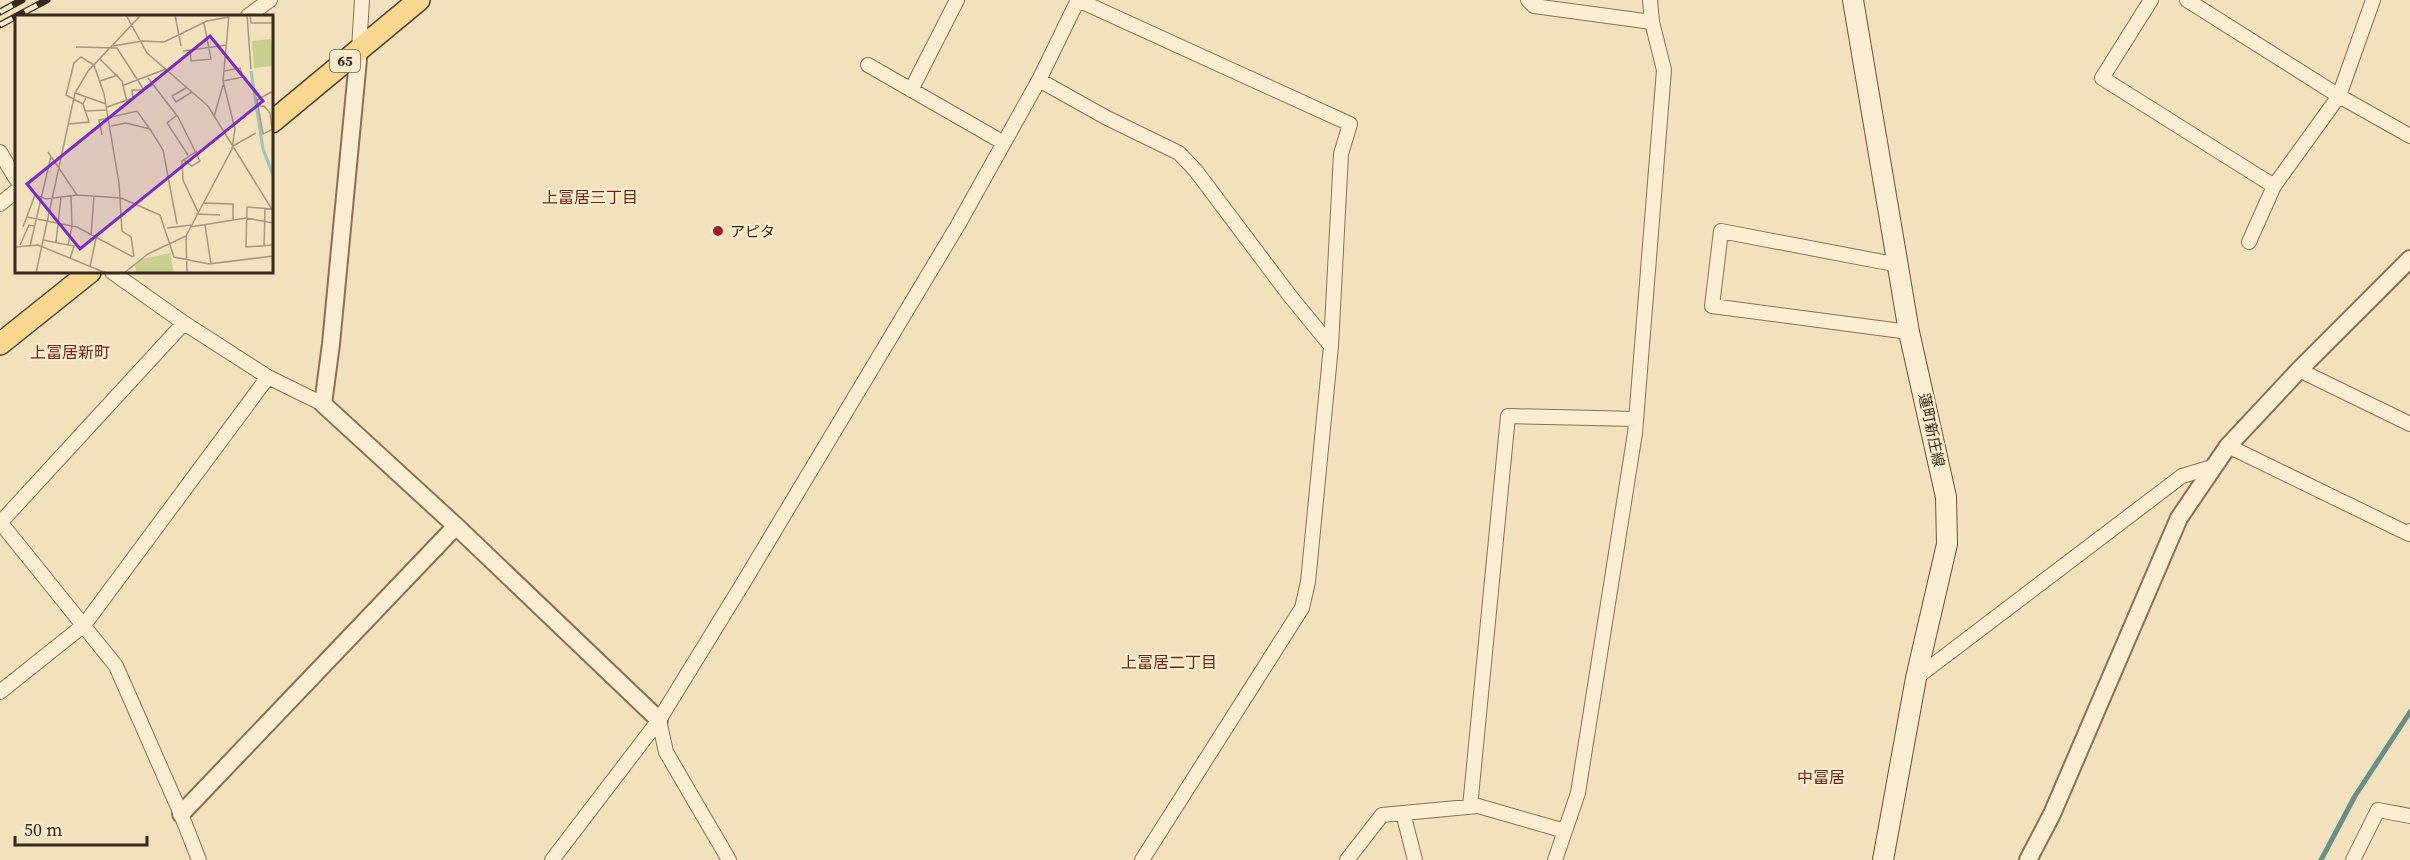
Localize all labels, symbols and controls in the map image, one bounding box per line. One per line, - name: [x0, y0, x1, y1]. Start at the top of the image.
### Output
- inset map: [15, 15, 273, 273]
- road number: 65: [330, 50, 360, 72]
- district label: 上冨居三丁目: [542, 186, 638, 208]
- place label: アピタ: [730, 221, 775, 242]
- marker: アピタ: [711, 224, 725, 238]
- district label: 上冨居新町: [30, 341, 110, 363]
- street label: 蓮町新庄線: [1914, 391, 1950, 469]
- district label: 上冨居二丁目: [1121, 651, 1217, 673]
- district label: 中冨居: [1797, 766, 1845, 788]
- scale bar: [15, 809, 147, 847]
- text: 50 m: [24, 817, 62, 842]

